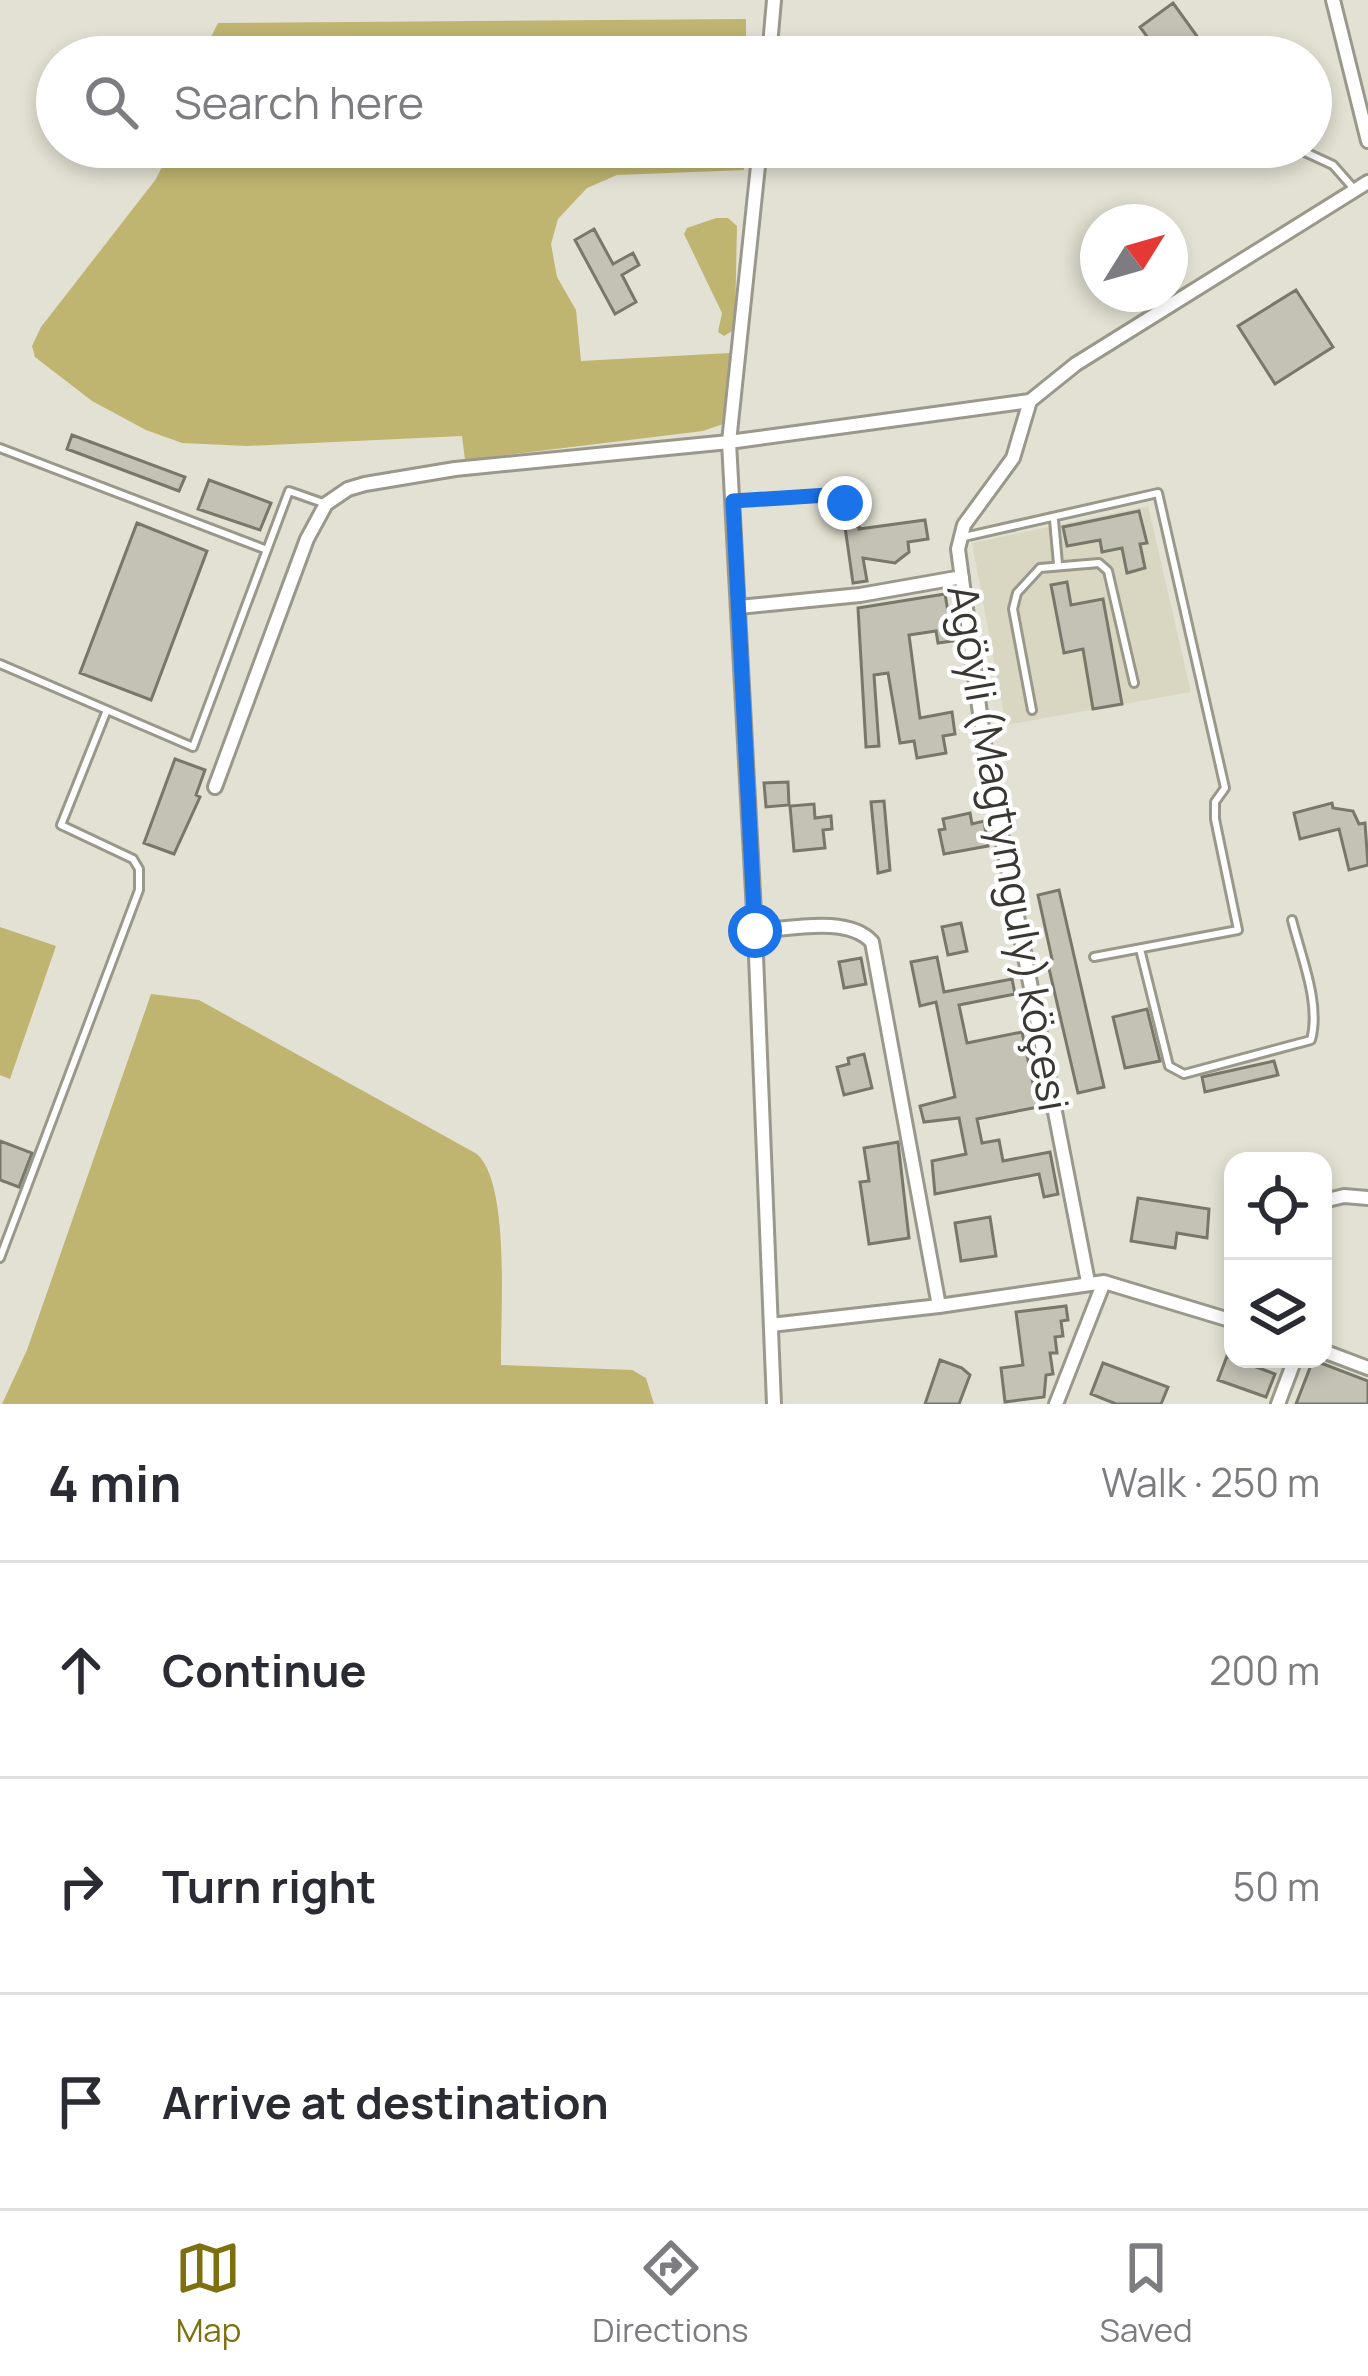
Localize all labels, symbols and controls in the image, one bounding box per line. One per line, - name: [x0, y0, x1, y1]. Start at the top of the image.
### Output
- search box: [36, 36, 1332, 168]
- icon: search: [78, 69, 144, 135]
- text: Search here: [174, 71, 424, 133]
- north arrow: [1080, 204, 1188, 312]
- route end: [818, 476, 872, 530]
- street label: Agöýli (Magtymguly) köçesi: [934, 580, 1084, 1115]
- route start: [728, 904, 782, 958]
- map controls: [1224, 1152, 1332, 1368]
- button: locate: [1224, 1152, 1332, 1260]
- button: layers: [1224, 1260, 1332, 1368]
- text: 4 min: [48, 1448, 181, 1517]
- text: Walk · 250 m: [1101, 1455, 1320, 1509]
- icon: ahead: [48, 1637, 114, 1703]
- text: Continue: [162, 1639, 367, 1701]
- text: 200 m: [1209, 1643, 1320, 1697]
- icon: right: [48, 1853, 114, 1919]
- text: Turn right: [162, 1855, 376, 1917]
- text: 50 m: [1233, 1859, 1320, 1913]
- icon: arrive: [48, 2069, 114, 2135]
- text: Arrive at destination: [162, 2071, 609, 2133]
- tab: Map: [175, 2235, 241, 2352]
- tab: Directions: [592, 2235, 749, 2352]
- tab: Saved: [1100, 2235, 1193, 2352]

